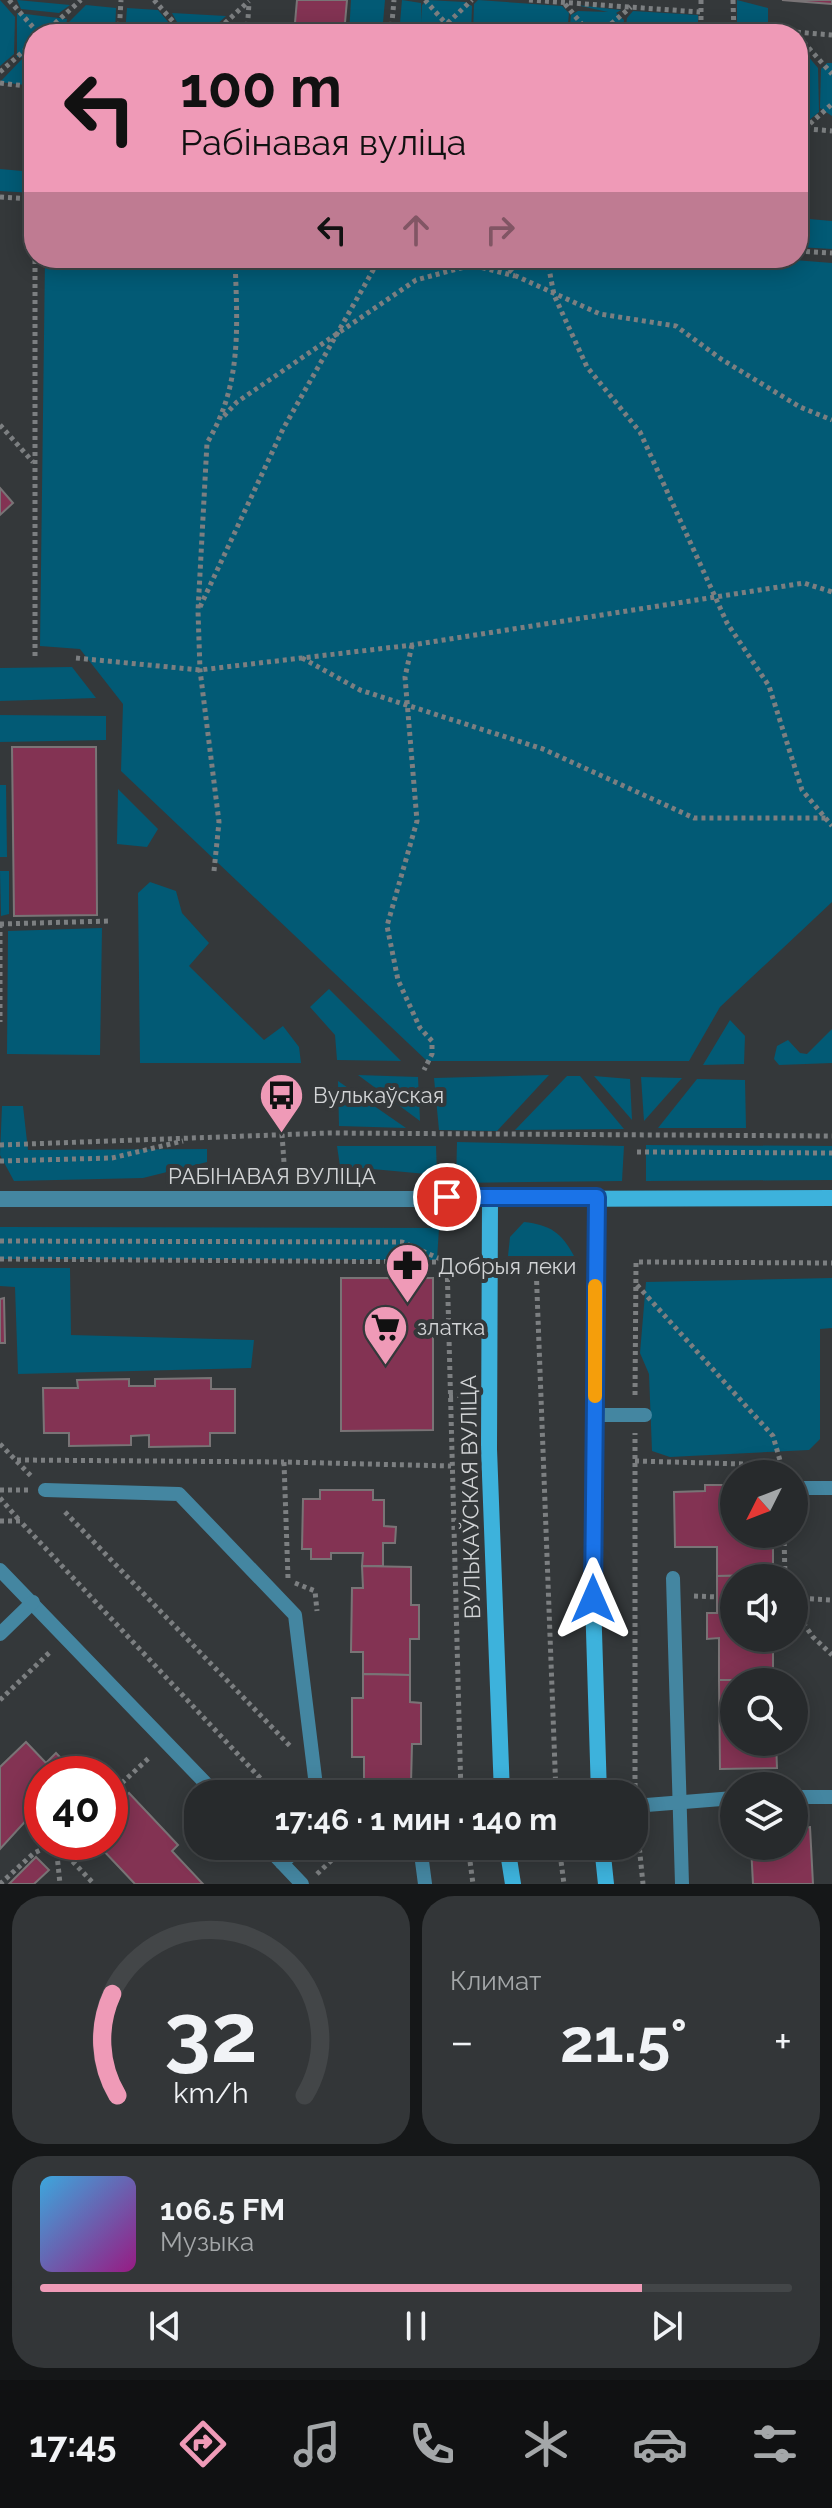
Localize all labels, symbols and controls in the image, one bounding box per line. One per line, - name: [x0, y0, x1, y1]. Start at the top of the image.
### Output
- text: 100 m: [180, 54, 342, 120]
- icon: left: [48, 56, 152, 160]
- text: Рабінавая вуліца: [180, 121, 466, 163]
- icon: left: [310, 208, 354, 252]
- icon: ahead: [394, 208, 438, 252]
- icon: right: [478, 208, 522, 252]
- bus stop icon: Вулькаўская: [258, 1071, 306, 1134]
- place label: Вулькаўская: [313, 1082, 444, 1108]
- street label: РАБІНАВАЯ ВУЛІЦА: [168, 1163, 376, 1189]
- pin: [413, 1163, 481, 1231]
- icon: arrive: [425, 1175, 469, 1219]
- pharmacy icon: Добрыя леки: [383, 1242, 431, 1305]
- place label: Добрыя леки: [438, 1253, 576, 1279]
- supermarket icon: златка: [362, 1303, 410, 1366]
- place label: златка: [417, 1314, 485, 1340]
- street label: ВУЛЬКАЎСКАЯ ВУЛІЦА: [455, 1375, 485, 1619]
- north arrow: [720, 1460, 808, 1548]
- map controls: [720, 1460, 808, 1860]
- position arrow: [551, 1557, 635, 1641]
- button: sound: [720, 1564, 808, 1652]
- button: search: [720, 1668, 808, 1756]
- speed limit sign: 40: [24, 1756, 128, 1860]
- button: layers: [720, 1772, 808, 1860]
- text: 17:46 · 1 мин · 140 m: [275, 1802, 557, 1837]
- text: Климат: [450, 1966, 541, 1996]
- text: 32: [164, 1984, 258, 2081]
- text: 21.5°: [560, 2006, 687, 2076]
- text: −: [450, 2016, 474, 2067]
- text: +: [774, 2016, 792, 2067]
- text: km/h: [173, 2076, 249, 2110]
- text: 106.5 FM: [160, 2192, 285, 2227]
- text: Музыка: [160, 2227, 254, 2257]
- icon: previous: [143, 2304, 187, 2348]
- icon: pause: [394, 2304, 438, 2348]
- icon: next: [645, 2304, 689, 2348]
- icon: directions: [175, 2416, 231, 2472]
- icon: music: [289, 2416, 345, 2472]
- icon: phone: [404, 2416, 460, 2472]
- icon: climate: [518, 2416, 574, 2472]
- icon: car: [632, 2416, 688, 2472]
- icon: filters: [747, 2416, 803, 2472]
- text: 17:45: [29, 2423, 117, 2465]

